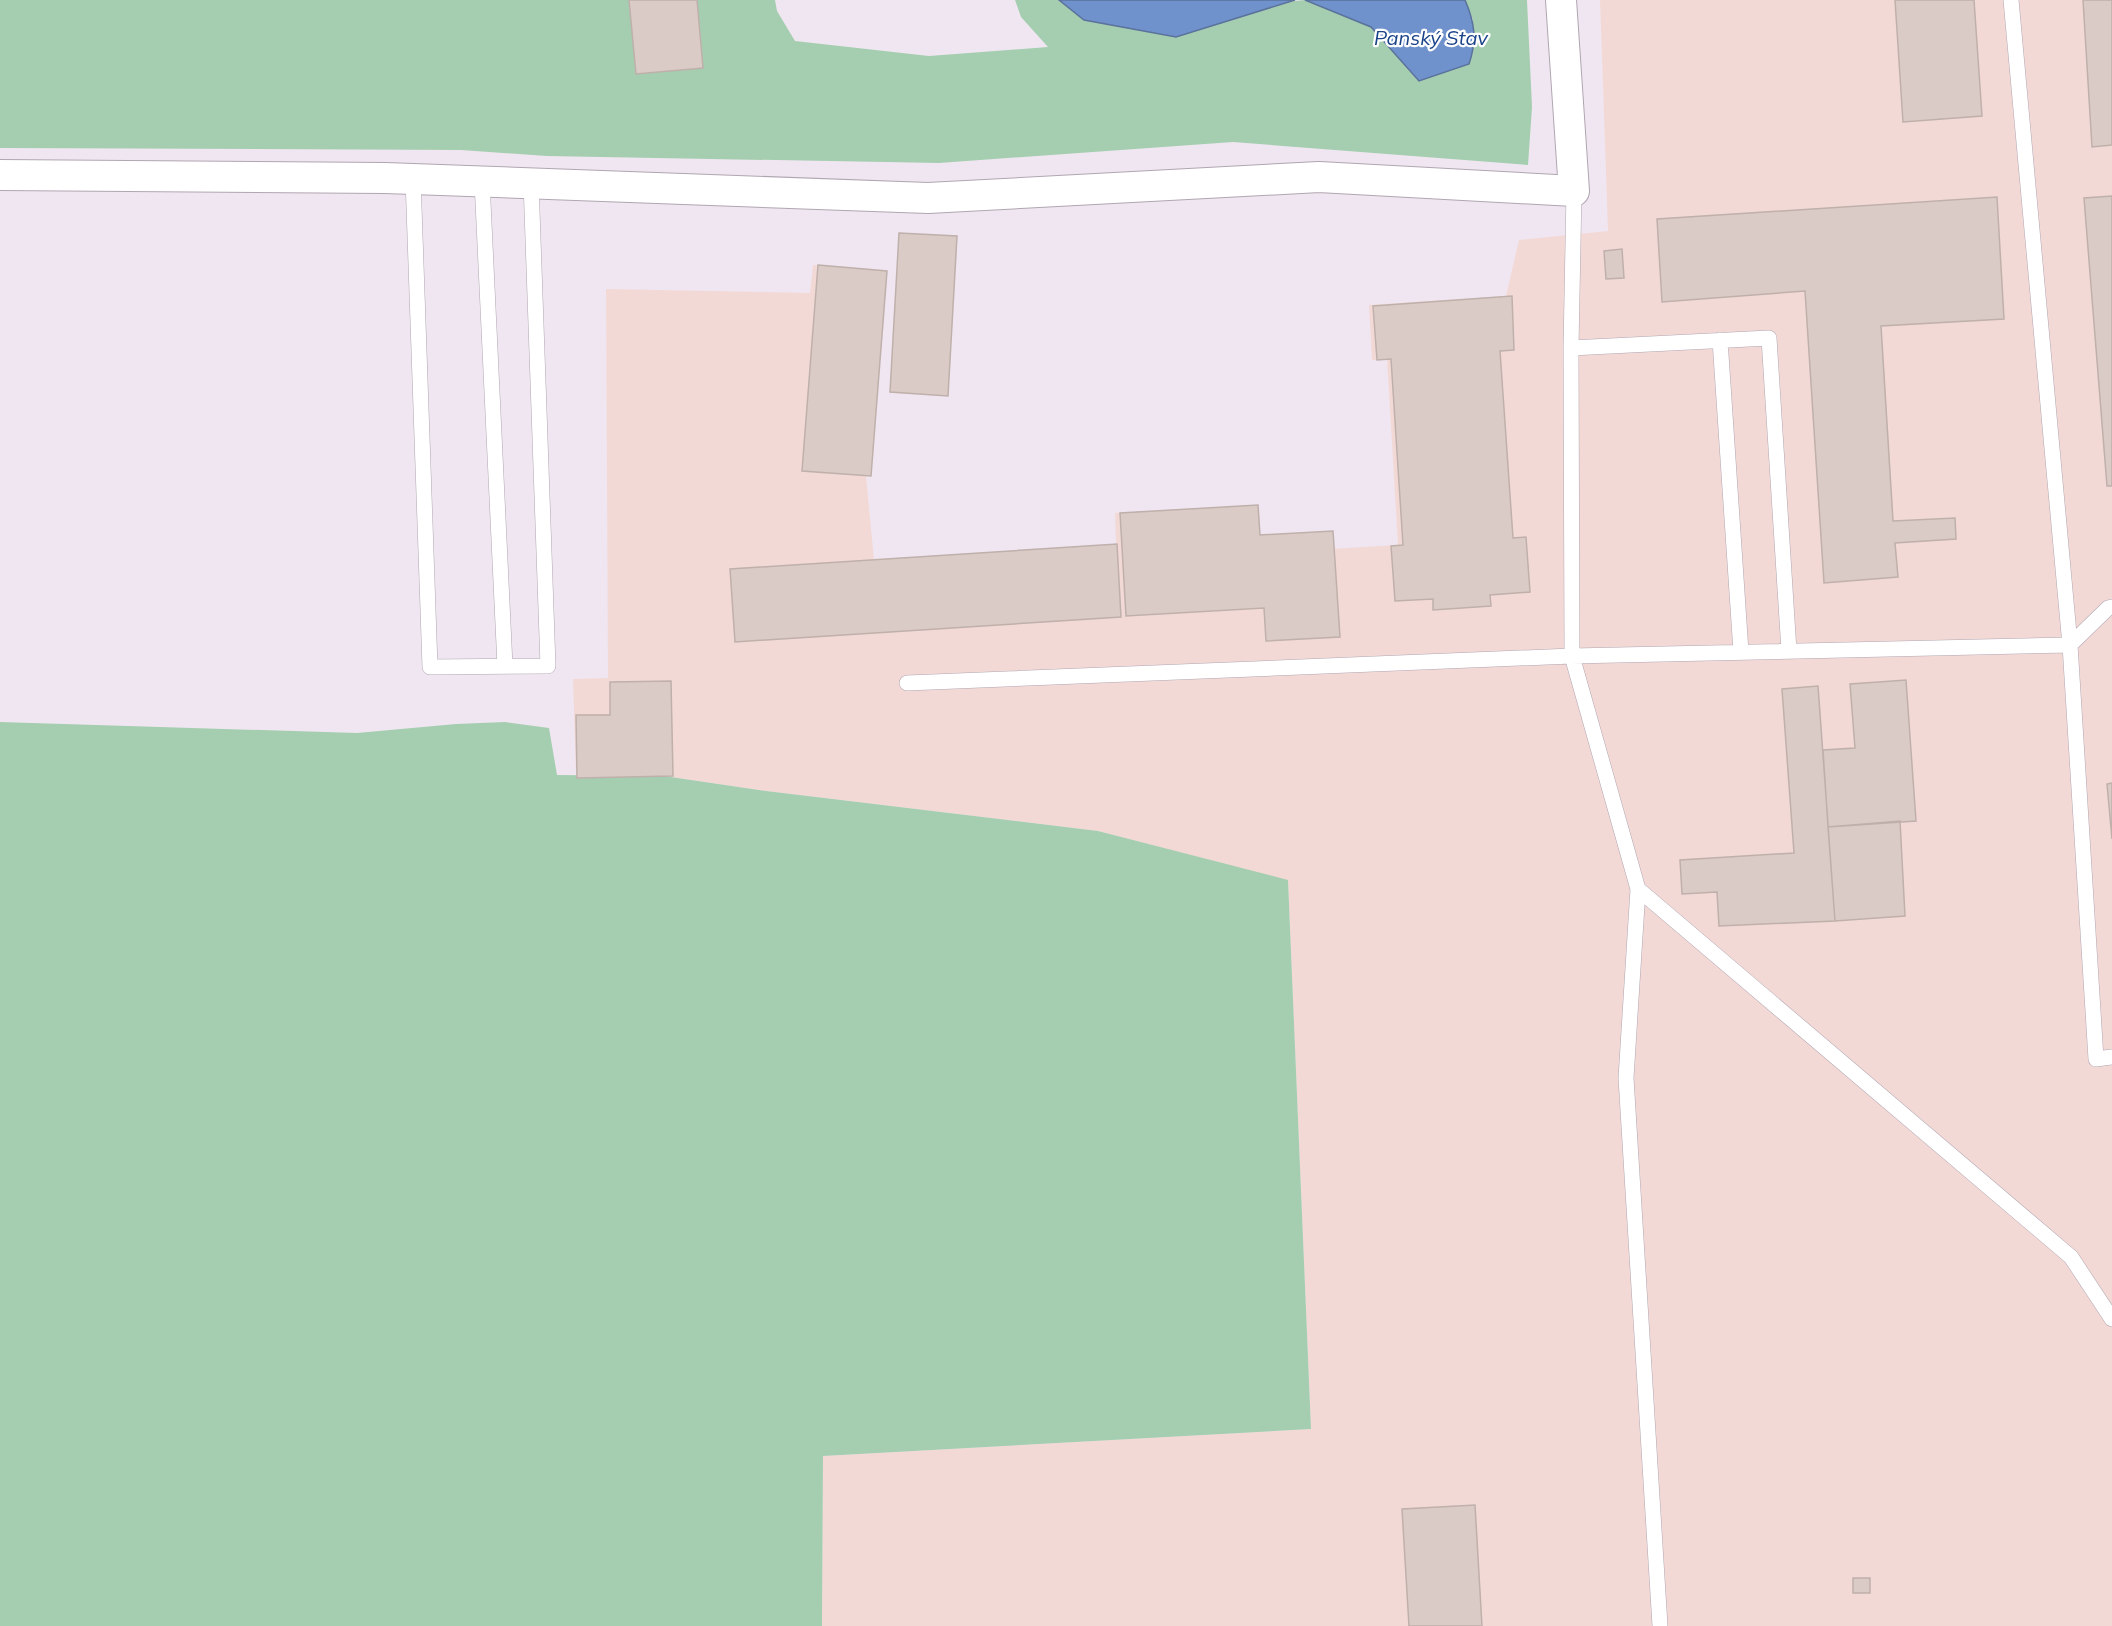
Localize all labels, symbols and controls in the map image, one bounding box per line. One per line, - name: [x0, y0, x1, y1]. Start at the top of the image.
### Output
- water label: Panský Stav: [1374, 25, 1489, 50]

